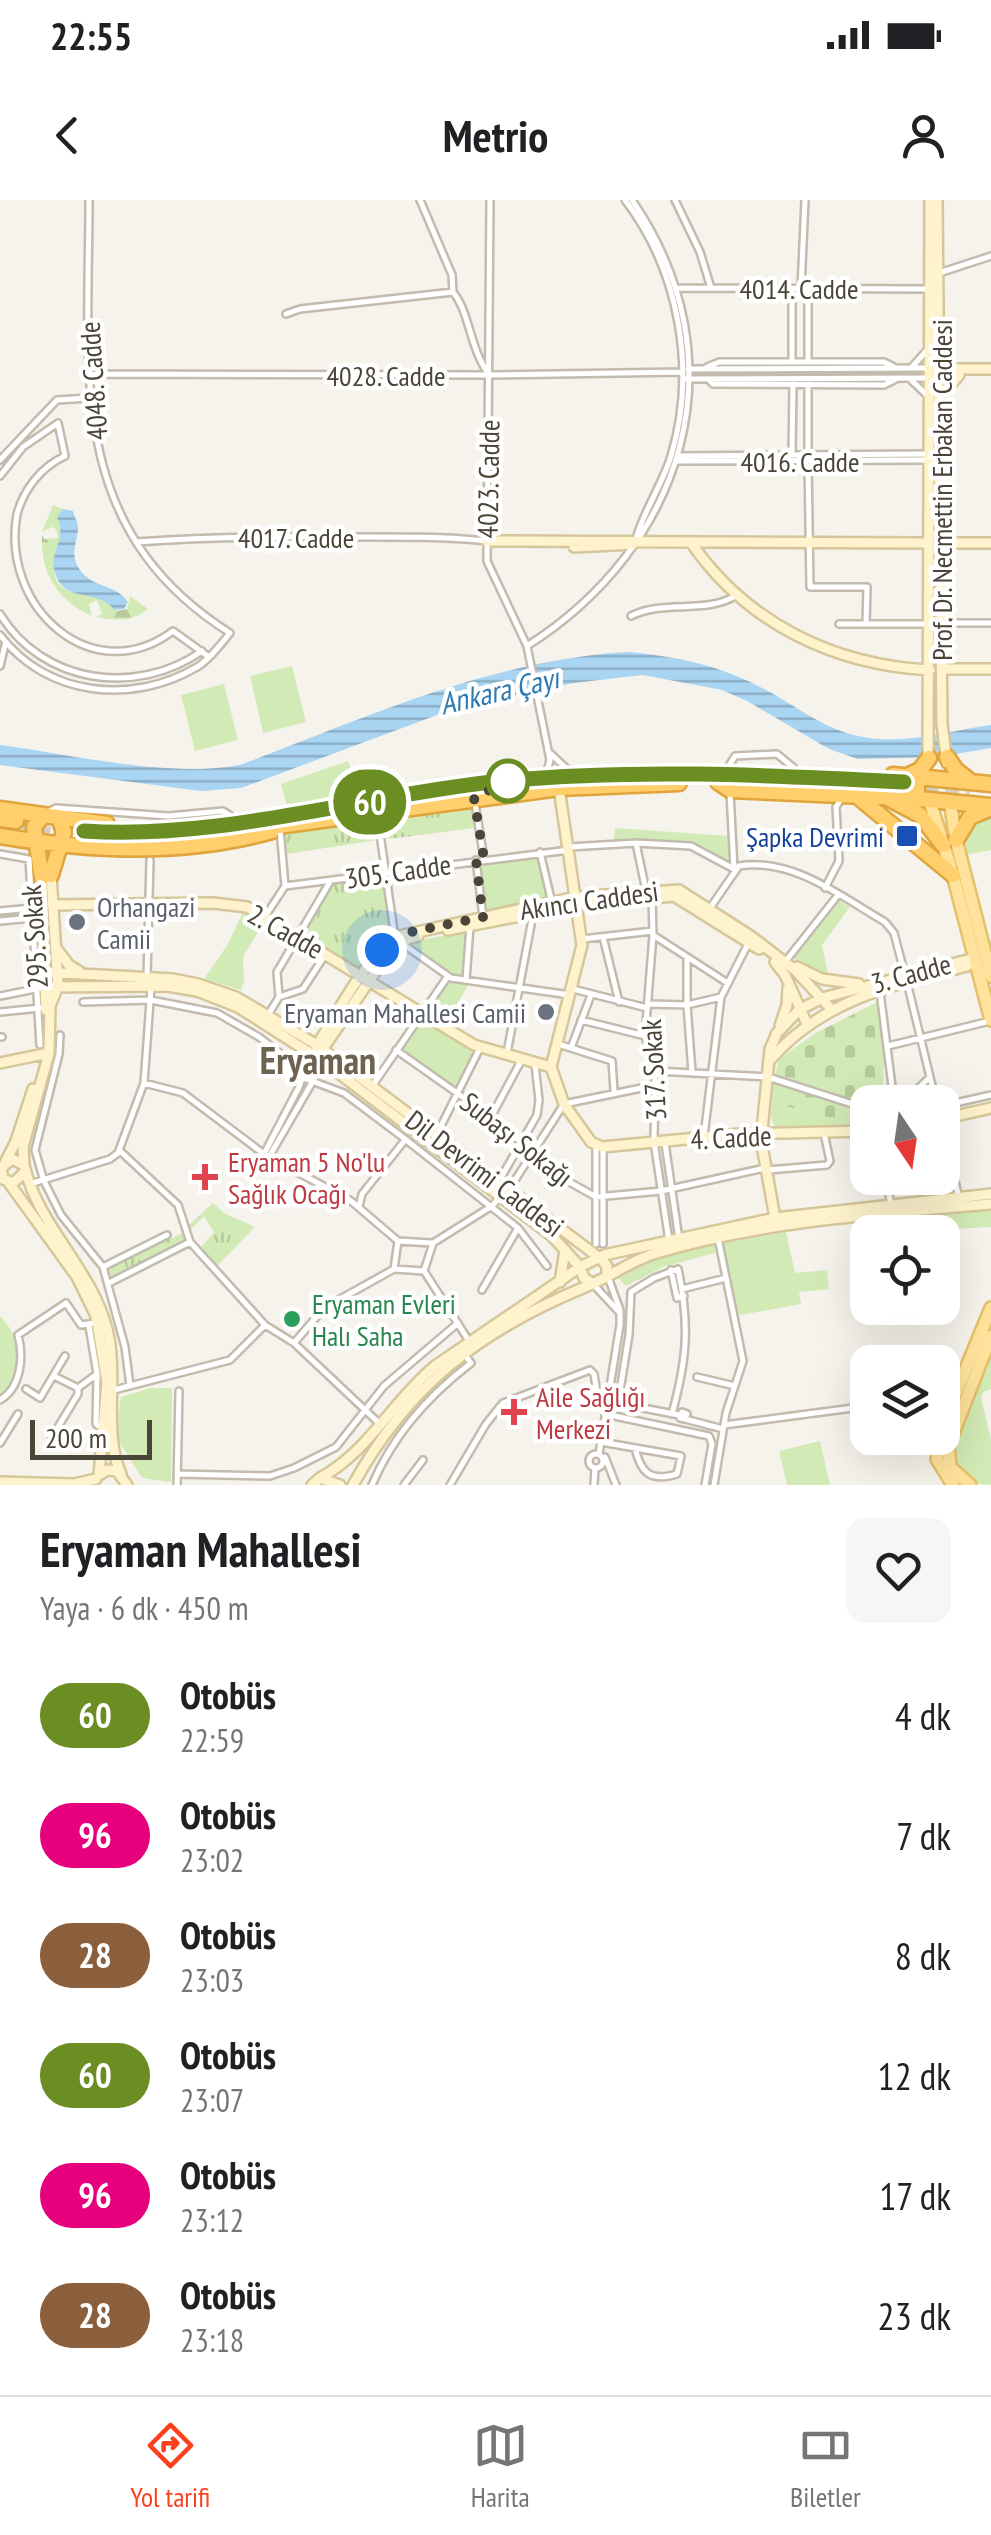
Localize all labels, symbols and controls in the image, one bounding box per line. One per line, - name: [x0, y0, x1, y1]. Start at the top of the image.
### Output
- text: 22:55: [50, 11, 132, 60]
- text: Metrio: [443, 106, 548, 164]
- icon: back: [40, 108, 95, 163]
- icon: person: [896, 108, 951, 163]
- street label: 4014. Cadde: [740, 270, 858, 307]
- street label: Prof. Dr. Necmettin Erbakan Caddesi: [923, 319, 960, 661]
- street label: 4048. Cadde: [70, 320, 116, 442]
- street label: 4028. Cadde: [327, 357, 445, 394]
- street label: 4023. Cadde: [468, 419, 508, 539]
- street label: 4016. Cadde: [741, 443, 859, 480]
- street label: 4017. Cadde: [238, 519, 354, 556]
- water label: Ankara Çayı: [436, 657, 565, 723]
- unlabelled marker: [487, 760, 529, 802]
- line badge: 60: [325, 770, 415, 834]
- text: 60: [353, 779, 387, 825]
- place label: Şapka Devrimi: [746, 818, 884, 855]
- marker: Şapka Devrimi: [894, 823, 920, 849]
- street label: 305. Cadde: [343, 845, 453, 897]
- street label: Akıncı Caddesi: [517, 872, 661, 928]
- street label: 295. Sokak: [12, 884, 56, 990]
- place label: Orhangazi Camii: [97, 888, 195, 957]
- street label: 2. Cadde: [242, 895, 330, 967]
- marker: Orhangazi Camii: [66, 911, 88, 933]
- your location: [357, 925, 407, 975]
- street label: 3. Cadde: [867, 945, 955, 1001]
- place label: Eryaman Mahallesi Camii: [284, 994, 526, 1031]
- marker: Eryaman Mahallesi Camii: [535, 1001, 557, 1023]
- street label: 317. Sokak: [632, 1018, 674, 1122]
- district label: Eryaman: [260, 1035, 376, 1084]
- street label: Subaşı Sokağı: [453, 1083, 581, 1195]
- north arrow: [850, 1085, 960, 1195]
- map controls: [850, 1085, 960, 1455]
- street label: Dil Devrimi Caddesi: [398, 1101, 572, 1245]
- street label: 4. Cadde: [690, 1116, 772, 1158]
- place label: Eryaman 5 No'lu Sağlık Ocağı: [228, 1143, 385, 1212]
- marker: Eryaman 5 No'lu Sağlık Ocağı: [192, 1164, 218, 1190]
- button: locate: [850, 1215, 960, 1325]
- place label: Eryaman Evleri Halı Saha: [312, 1285, 456, 1354]
- marker: Eryaman Evleri Halı Saha: [281, 1308, 303, 1330]
- button: layers: [850, 1345, 960, 1455]
- place label: Aile Sağlığı Merkezi: [536, 1378, 645, 1447]
- marker: Aile Sağlığı Merkezi: [501, 1399, 527, 1425]
- scale bar: [30, 1415, 152, 1460]
- text: 200 m: [45, 1419, 107, 1456]
- text: Eryaman Mahallesi: [40, 1518, 361, 1580]
- button: heart: [846, 1518, 951, 1623]
- text: Yaya · 6 dk · 450 m: [40, 1587, 249, 1629]
- text: Otobüs: [180, 1670, 276, 1719]
- text: 4 dk: [895, 1691, 951, 1740]
- text: 60: [78, 1692, 112, 1738]
- text: 22:59: [180, 1719, 244, 1761]
- text: Otobüs: [180, 1790, 276, 1839]
- text: 7 dk: [896, 1811, 951, 1860]
- text: 96: [78, 1812, 112, 1858]
- text: 23:02: [180, 1839, 244, 1881]
- text: Otobüs: [180, 1910, 276, 1959]
- text: 8 dk: [895, 1931, 951, 1980]
- text: 28: [78, 1932, 112, 1978]
- text: 23:03: [180, 1959, 244, 2001]
- text: Otobüs: [180, 2030, 276, 2079]
- text: 12 dk: [878, 2051, 951, 2100]
- text: 60: [78, 2052, 112, 2098]
- text: 23:07: [180, 2079, 244, 2121]
- text: Otobüs: [180, 2150, 276, 2199]
- text: 17 dk: [879, 2171, 951, 2220]
- text: 96: [78, 2172, 112, 2218]
- text: 23:12: [180, 2199, 244, 2241]
- text: Otobüs: [180, 2270, 276, 2319]
- text: 23 dk: [878, 2291, 951, 2340]
- text: 28: [78, 2292, 112, 2338]
- text: 23:18: [180, 2319, 244, 2361]
- tab: Yol tarifi: [130, 2418, 210, 2515]
- tab: Harita: [471, 2418, 530, 2515]
- tab: Biletler: [790, 2418, 861, 2515]

